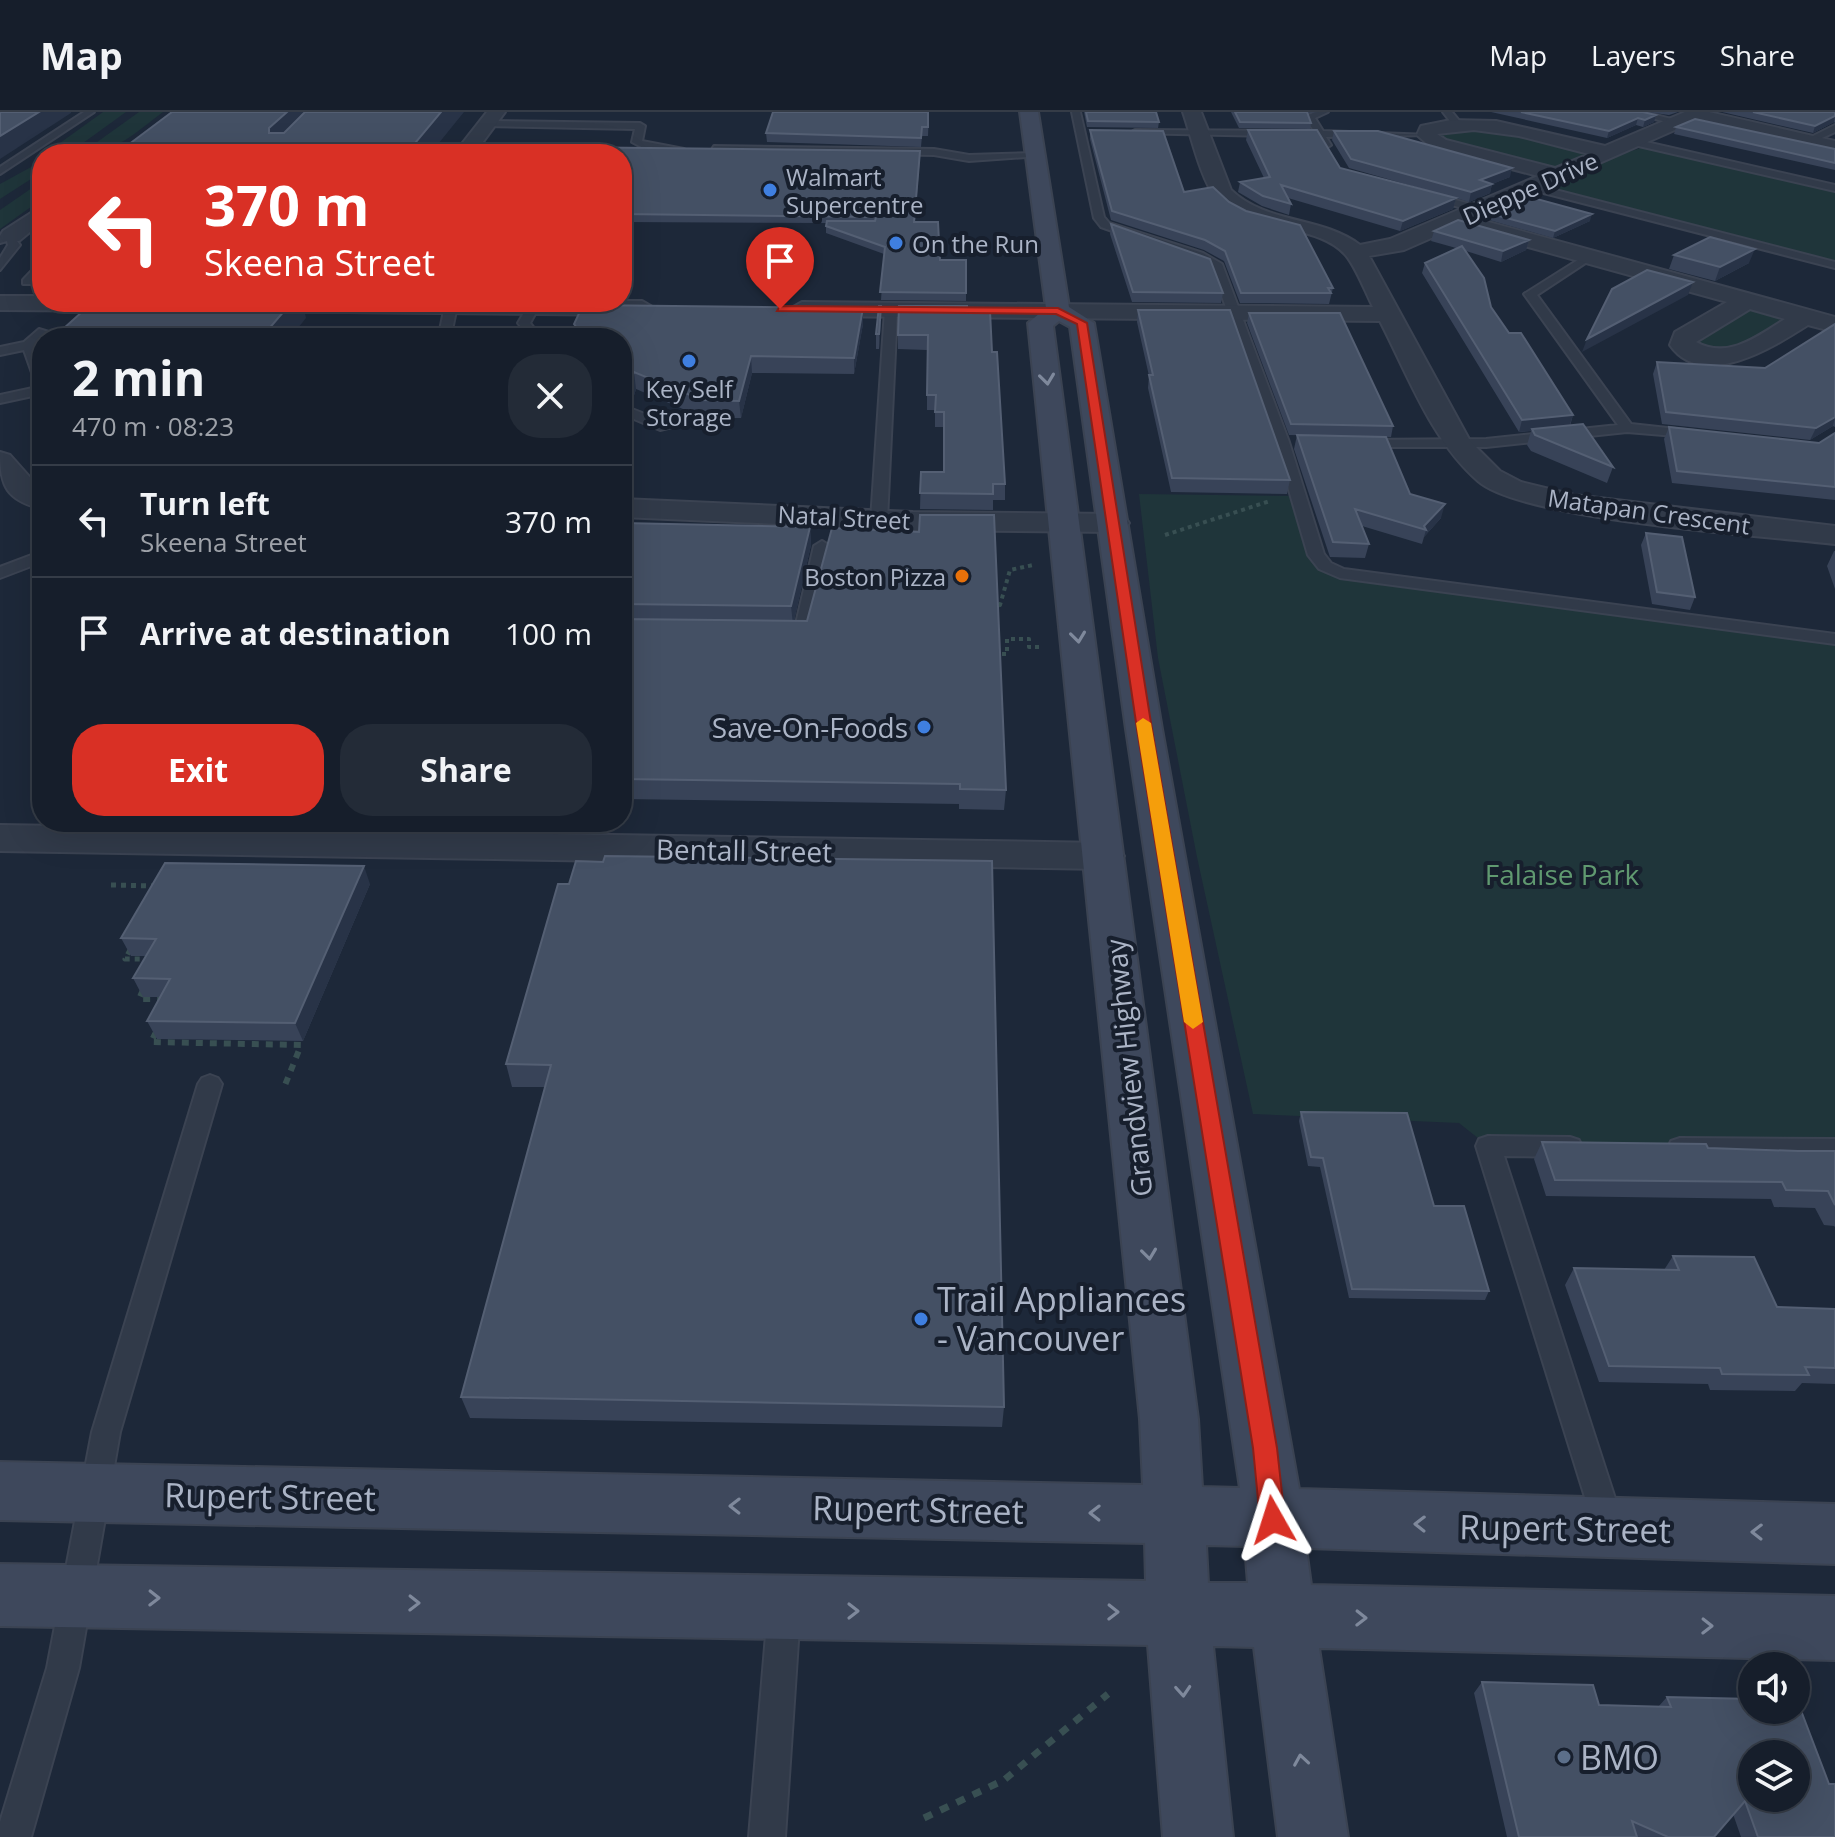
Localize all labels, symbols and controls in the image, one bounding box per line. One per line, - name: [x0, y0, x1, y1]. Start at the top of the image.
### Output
- text: Map: [40, 29, 123, 81]
- text: Map: [1489, 36, 1547, 74]
- text: Layers: [1591, 36, 1676, 74]
- text: Share: [1720, 36, 1795, 74]
- street label: Dieppe Drive: [1457, 143, 1603, 233]
- place label: Walmart Supercentre: [786, 160, 923, 221]
- text: 370 m: [204, 166, 370, 242]
- icon: left: [72, 176, 176, 280]
- marker: Walmart Supercentre: [761, 181, 779, 199]
- pin: [746, 227, 814, 309]
- place label: On the Run: [912, 227, 1039, 260]
- marker: On the Run: [887, 234, 905, 252]
- text: Skeena Street: [204, 238, 435, 287]
- icon: arrive: [758, 239, 802, 283]
- text: 2 min: [72, 345, 205, 410]
- marker: Key Self Storage: [680, 352, 698, 370]
- button: close: [508, 354, 592, 438]
- place label: Key Self Storage: [645, 372, 735, 433]
- one-way arrow: [1038, 373, 1055, 386]
- text: 470 m · 08:23: [72, 408, 234, 444]
- street label: Matapan Crescent: [1546, 480, 1752, 542]
- text: Turn left: [140, 483, 270, 524]
- street label: Natal Street: [777, 497, 911, 537]
- icon: left: [72, 499, 116, 543]
- text: 370 m: [505, 501, 592, 542]
- text: Skeena Street: [140, 524, 307, 560]
- place label: Boston Pizza: [804, 560, 946, 593]
- marker: Boston Pizza: [953, 567, 971, 585]
- icon: arrive: [72, 611, 116, 655]
- text: Arrive at destination: [140, 613, 451, 654]
- text: 100 m: [505, 613, 592, 654]
- one-way arrow: [1069, 631, 1086, 644]
- place label: Save-On-Foods: [712, 708, 908, 746]
- marker: Save-On-Foods: [915, 718, 933, 736]
- button: Exit: [72, 724, 324, 816]
- button: Share: [340, 724, 592, 816]
- street label: Bentall Street: [656, 829, 832, 871]
- park label: Falaise Park: [1485, 855, 1640, 893]
- street label: Grandview Highway: [1095, 936, 1160, 1199]
- one-way arrow: [1140, 1247, 1157, 1260]
- place label: Trail Appliances - Vancouver: [937, 1276, 1186, 1361]
- marker: Trail Appliances - Vancouver: [912, 1310, 930, 1328]
- street label: Rupert Street: [164, 1471, 376, 1521]
- position arrow: [1231, 1478, 1315, 1562]
- street label: Rupert Street: [812, 1484, 1024, 1534]
- one-way arrow: [728, 1497, 741, 1514]
- street label: Rupert Street: [1459, 1503, 1671, 1553]
- one-way arrow: [1088, 1504, 1101, 1522]
- one-way arrow: [1413, 1516, 1426, 1533]
- one-way arrow: [1750, 1523, 1763, 1541]
- one-way arrow: [148, 1590, 161, 1607]
- one-way arrow: [408, 1594, 421, 1612]
- one-way arrow: [847, 1602, 860, 1620]
- one-way arrow: [1107, 1603, 1120, 1621]
- one-way arrow: [1355, 1609, 1368, 1627]
- one-way arrow: [1701, 1618, 1714, 1635]
- map controls: [1738, 1652, 1810, 1812]
- button: sound: [1738, 1652, 1810, 1724]
- one-way arrow: [1174, 1685, 1191, 1698]
- place label: BMO: [1580, 1734, 1659, 1780]
- button: layers: [1738, 1740, 1810, 1812]
- marker: BMO: [1555, 1748, 1573, 1766]
- one-way arrow: [1293, 1753, 1310, 1767]

